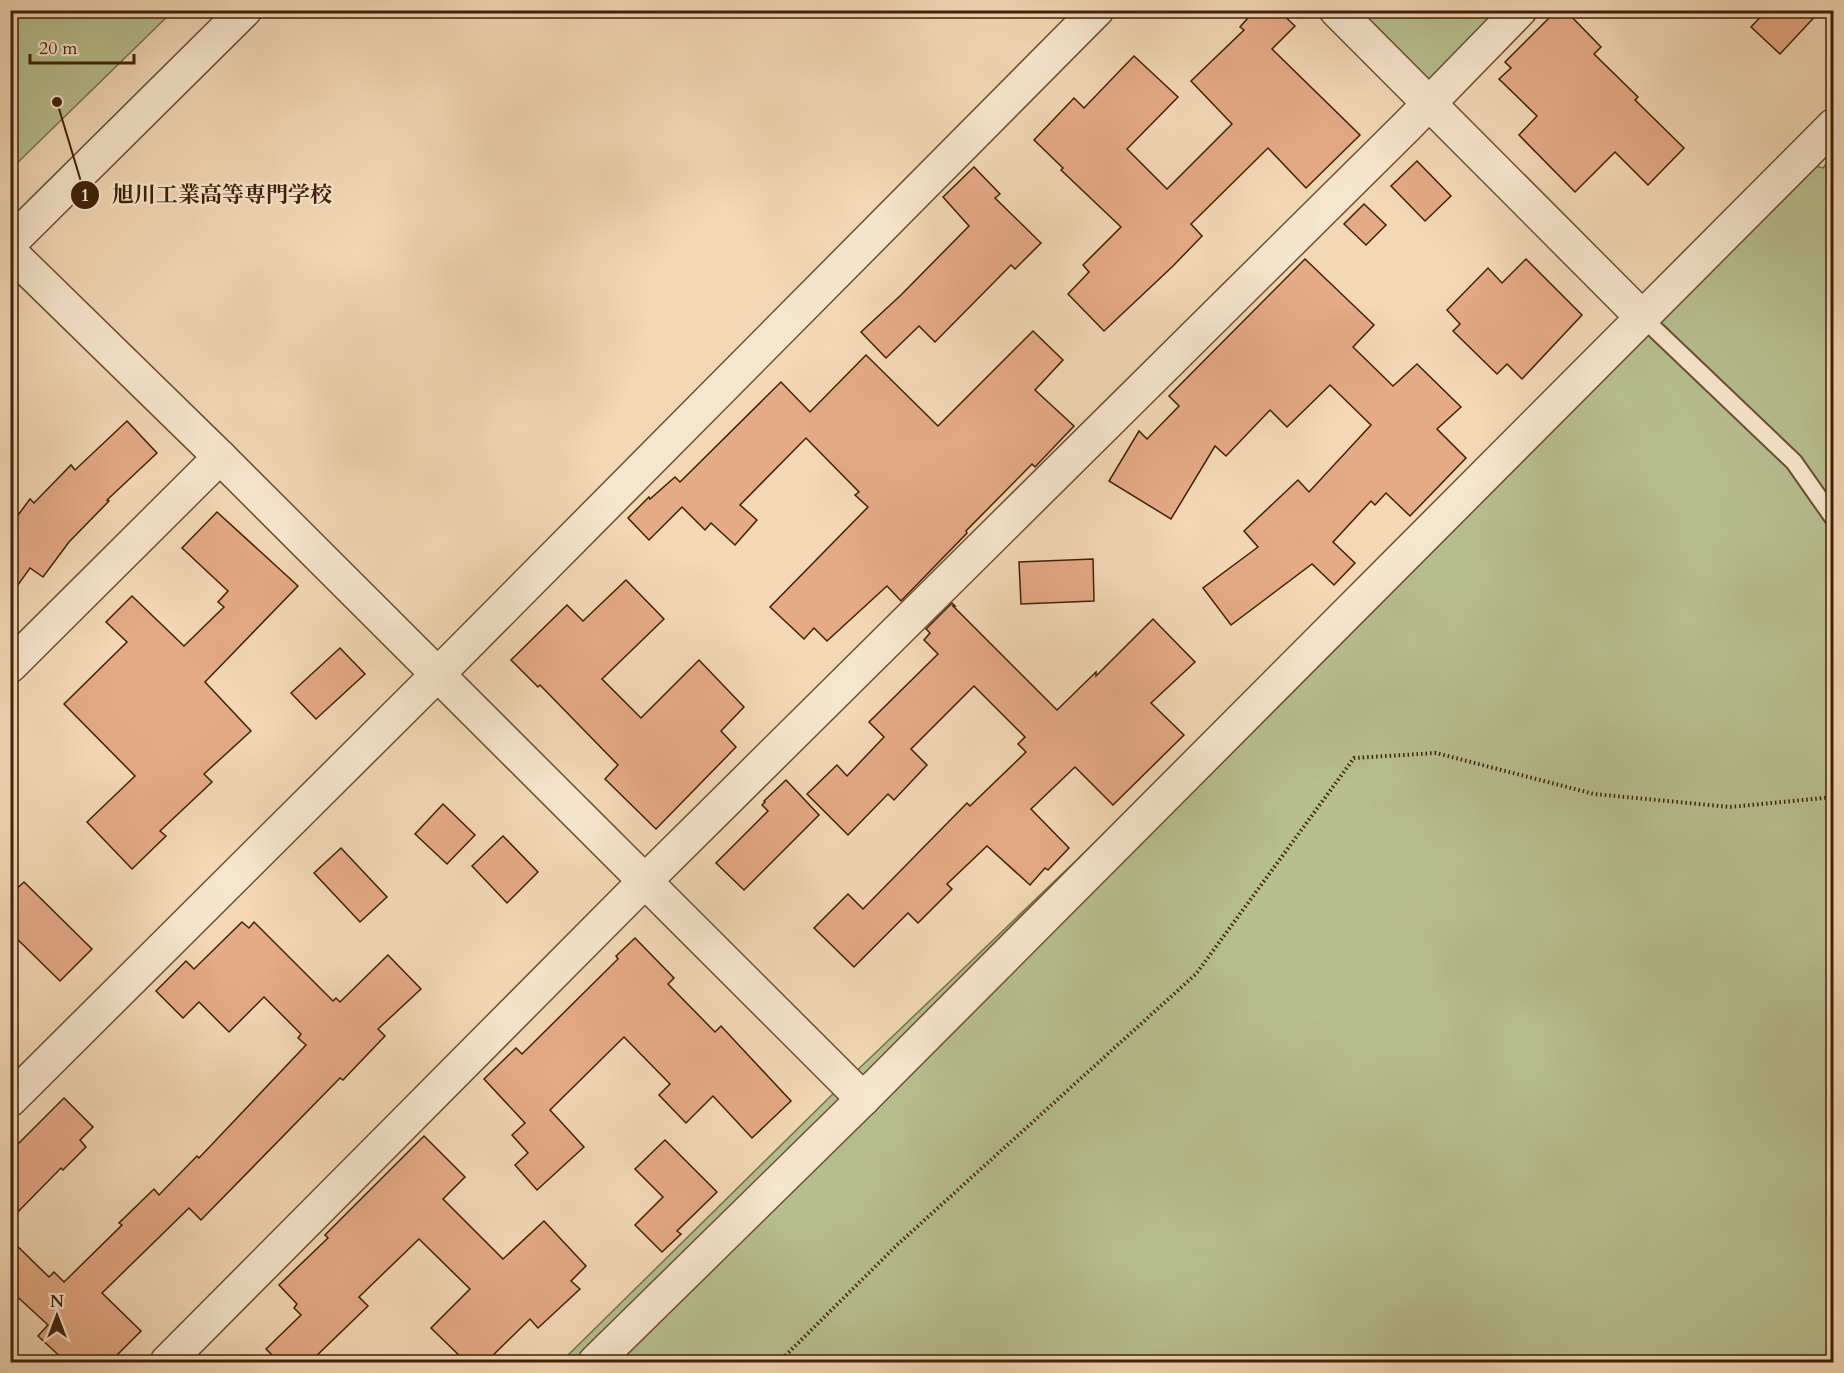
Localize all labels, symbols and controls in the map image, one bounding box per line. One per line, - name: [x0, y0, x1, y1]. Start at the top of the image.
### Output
- scale bar: [30, 27, 134, 65]
- text: 20 m: [39, 36, 78, 61]
- callout: 旭川工業高等専門学校: [70, 175, 344, 215]
- text: 旭川工業高等専門学校: [112, 180, 332, 210]
- text: 1: [80, 183, 90, 208]
- north arrow: [27, 1286, 87, 1346]
- text: N: [50, 1291, 64, 1313]

